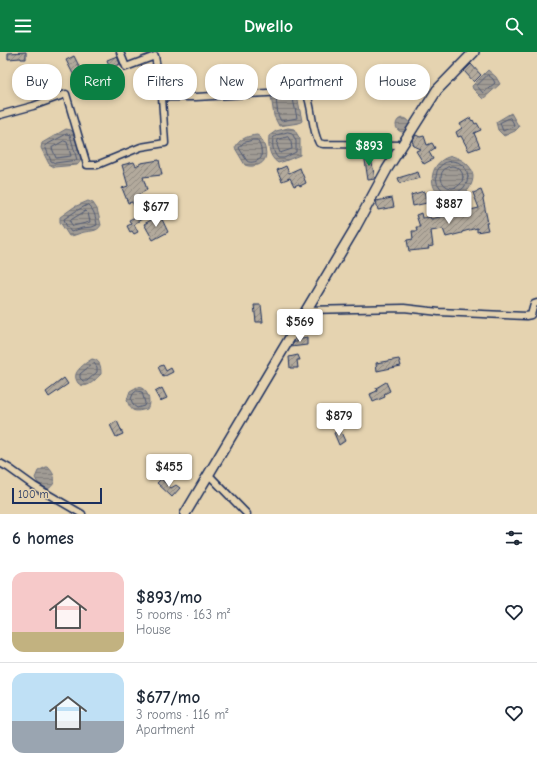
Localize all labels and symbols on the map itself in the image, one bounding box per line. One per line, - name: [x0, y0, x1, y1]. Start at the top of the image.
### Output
- pin: $893: [345, 133, 393, 167]
- pin: $887: [425, 191, 473, 225]
- pin: $677: [132, 194, 180, 228]
- pin: $569: [276, 309, 324, 343]
- pin: $879: [315, 403, 363, 437]
- pin: $455: [145, 454, 193, 488]
- scale bar: [12, 486, 102, 505]

